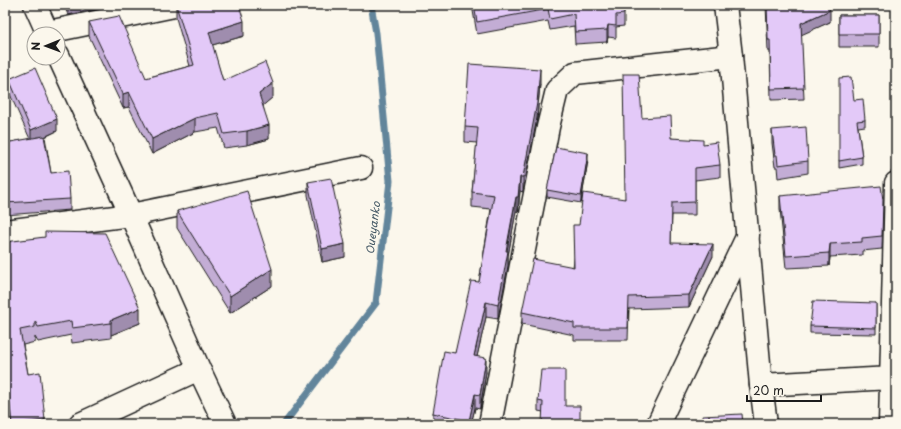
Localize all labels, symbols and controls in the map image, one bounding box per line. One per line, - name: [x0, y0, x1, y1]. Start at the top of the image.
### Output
- north arrow: [26, 26, 66, 66]
- text: N: [27, 41, 44, 51]
- water label: Oueyanko: [361, 200, 384, 255]
- scale bar: [747, 377, 821, 403]
- text: 20 m: [753, 381, 784, 399]

